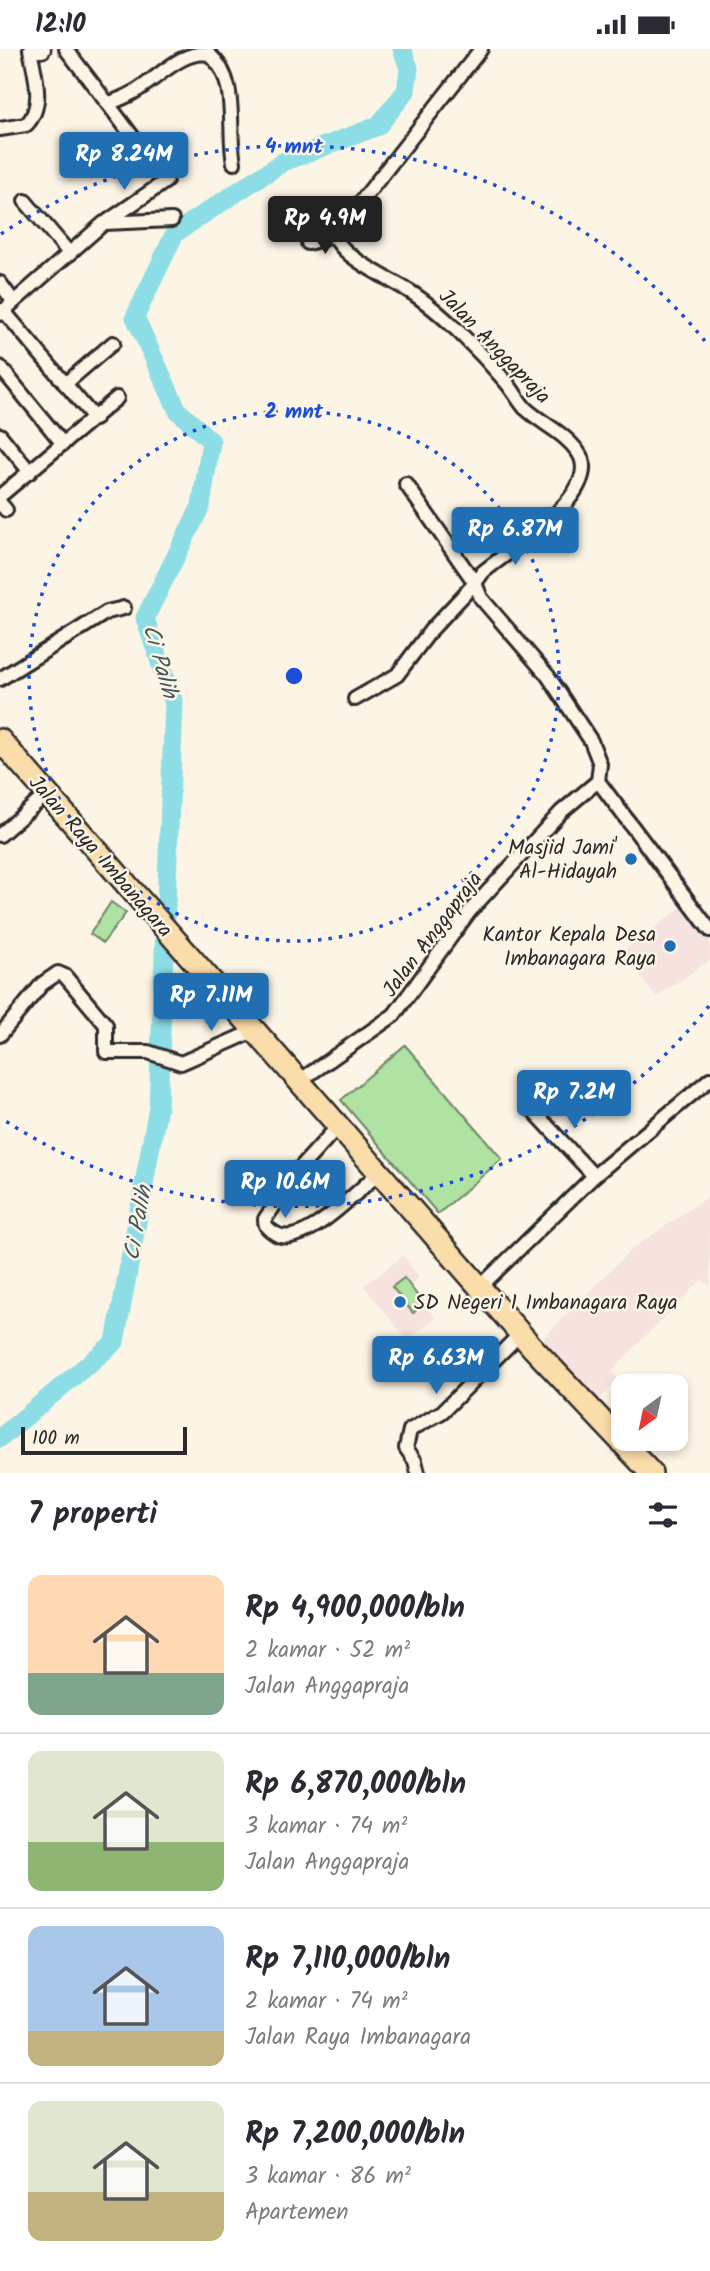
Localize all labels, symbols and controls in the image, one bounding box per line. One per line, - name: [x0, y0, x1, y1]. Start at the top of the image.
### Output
- text: 12:10: [35, 4, 86, 46]
- text: 4 mnt: [265, 131, 323, 164]
- pin: Rp 8.24M: [52, 132, 196, 192]
- text: Rp 8.24M: [75, 137, 173, 173]
- pin: Rp 4.9M: [260, 197, 390, 256]
- text: Rp 4.9M: [284, 201, 366, 237]
- street label: Jalan Anggapraja: [430, 282, 558, 412]
- text: 2 mnt: [265, 396, 324, 429]
- pin: Rp 6.87M: [443, 507, 587, 567]
- text: Rp 6.87M: [468, 512, 562, 548]
- water label: Ci Palih: [131, 620, 187, 704]
- centre of rings: [282, 664, 306, 688]
- street label: Jalan Raya Imbanagara: [20, 768, 180, 946]
- place label: Masjid Jami' Al-Hidayah: [508, 832, 618, 889]
- marker: Masjid Jami' Al-Hidayah: [623, 851, 639, 867]
- street label: Jalan Anggapraja: [375, 865, 492, 1005]
- place label: Kantor Kepala Desa Imbanagara Raya: [483, 919, 656, 976]
- marker: Kantor Kepala Desa Imbanagara Raya: [662, 938, 678, 954]
- pin: Rp 7.11M: [139, 974, 283, 1033]
- text: Rp 7.11M: [170, 978, 252, 1014]
- pin: Rp 7.2M: [509, 1070, 639, 1130]
- text: Rp 7.2M: [533, 1075, 615, 1111]
- pin: Rp 10.6M: [213, 1161, 357, 1220]
- text: Rp 10.6M: [240, 1165, 330, 1201]
- water label: Ci Palih: [115, 1182, 164, 1263]
- place label: SD Negeri 1 Imbanagara Raya: [414, 1287, 678, 1320]
- marker: SD Negeri 1 Imbanagara Raya: [392, 1294, 408, 1310]
- pin: Rp 6.63M: [364, 1337, 508, 1396]
- text: Rp 6.63M: [388, 1341, 484, 1377]
- north arrow: [611, 1374, 688, 1451]
- map controls: [611, 1374, 688, 1451]
- scale bar: [21, 1424, 187, 1456]
- text: 100 m: [32, 1424, 80, 1454]
- text: 7 properti: [28, 1491, 157, 1539]
- icon: filters: [644, 1496, 682, 1534]
- text: Rp 4,900,000/bln: [245, 1585, 465, 1633]
- icon: home: [84, 1603, 168, 1687]
- text: 2 kamar · 52 m²: [245, 1633, 410, 1669]
- text: Jalan Anggapraja: [245, 1669, 409, 1705]
- text: Rp 6,870,000/bln: [245, 1761, 466, 1809]
- icon: home: [84, 1779, 168, 1863]
- text: 3 kamar · 74 m²: [245, 1809, 407, 1845]
- text: Jalan Anggapraja: [245, 1845, 409, 1881]
- text: Rp 7,110,000/bln: [245, 1936, 450, 1984]
- icon: home: [84, 1954, 168, 2038]
- text: 2 kamar · 74 m²: [245, 1984, 408, 2020]
- text: Jalan Raya Imbanagara: [245, 2020, 471, 2056]
- text: Rp 7,200,000/bln: [245, 2111, 465, 2159]
- icon: home: [84, 2129, 168, 2213]
- text: 3 kamar · 86 m²: [245, 2159, 411, 2195]
- text: Apartemen: [245, 2195, 349, 2231]

